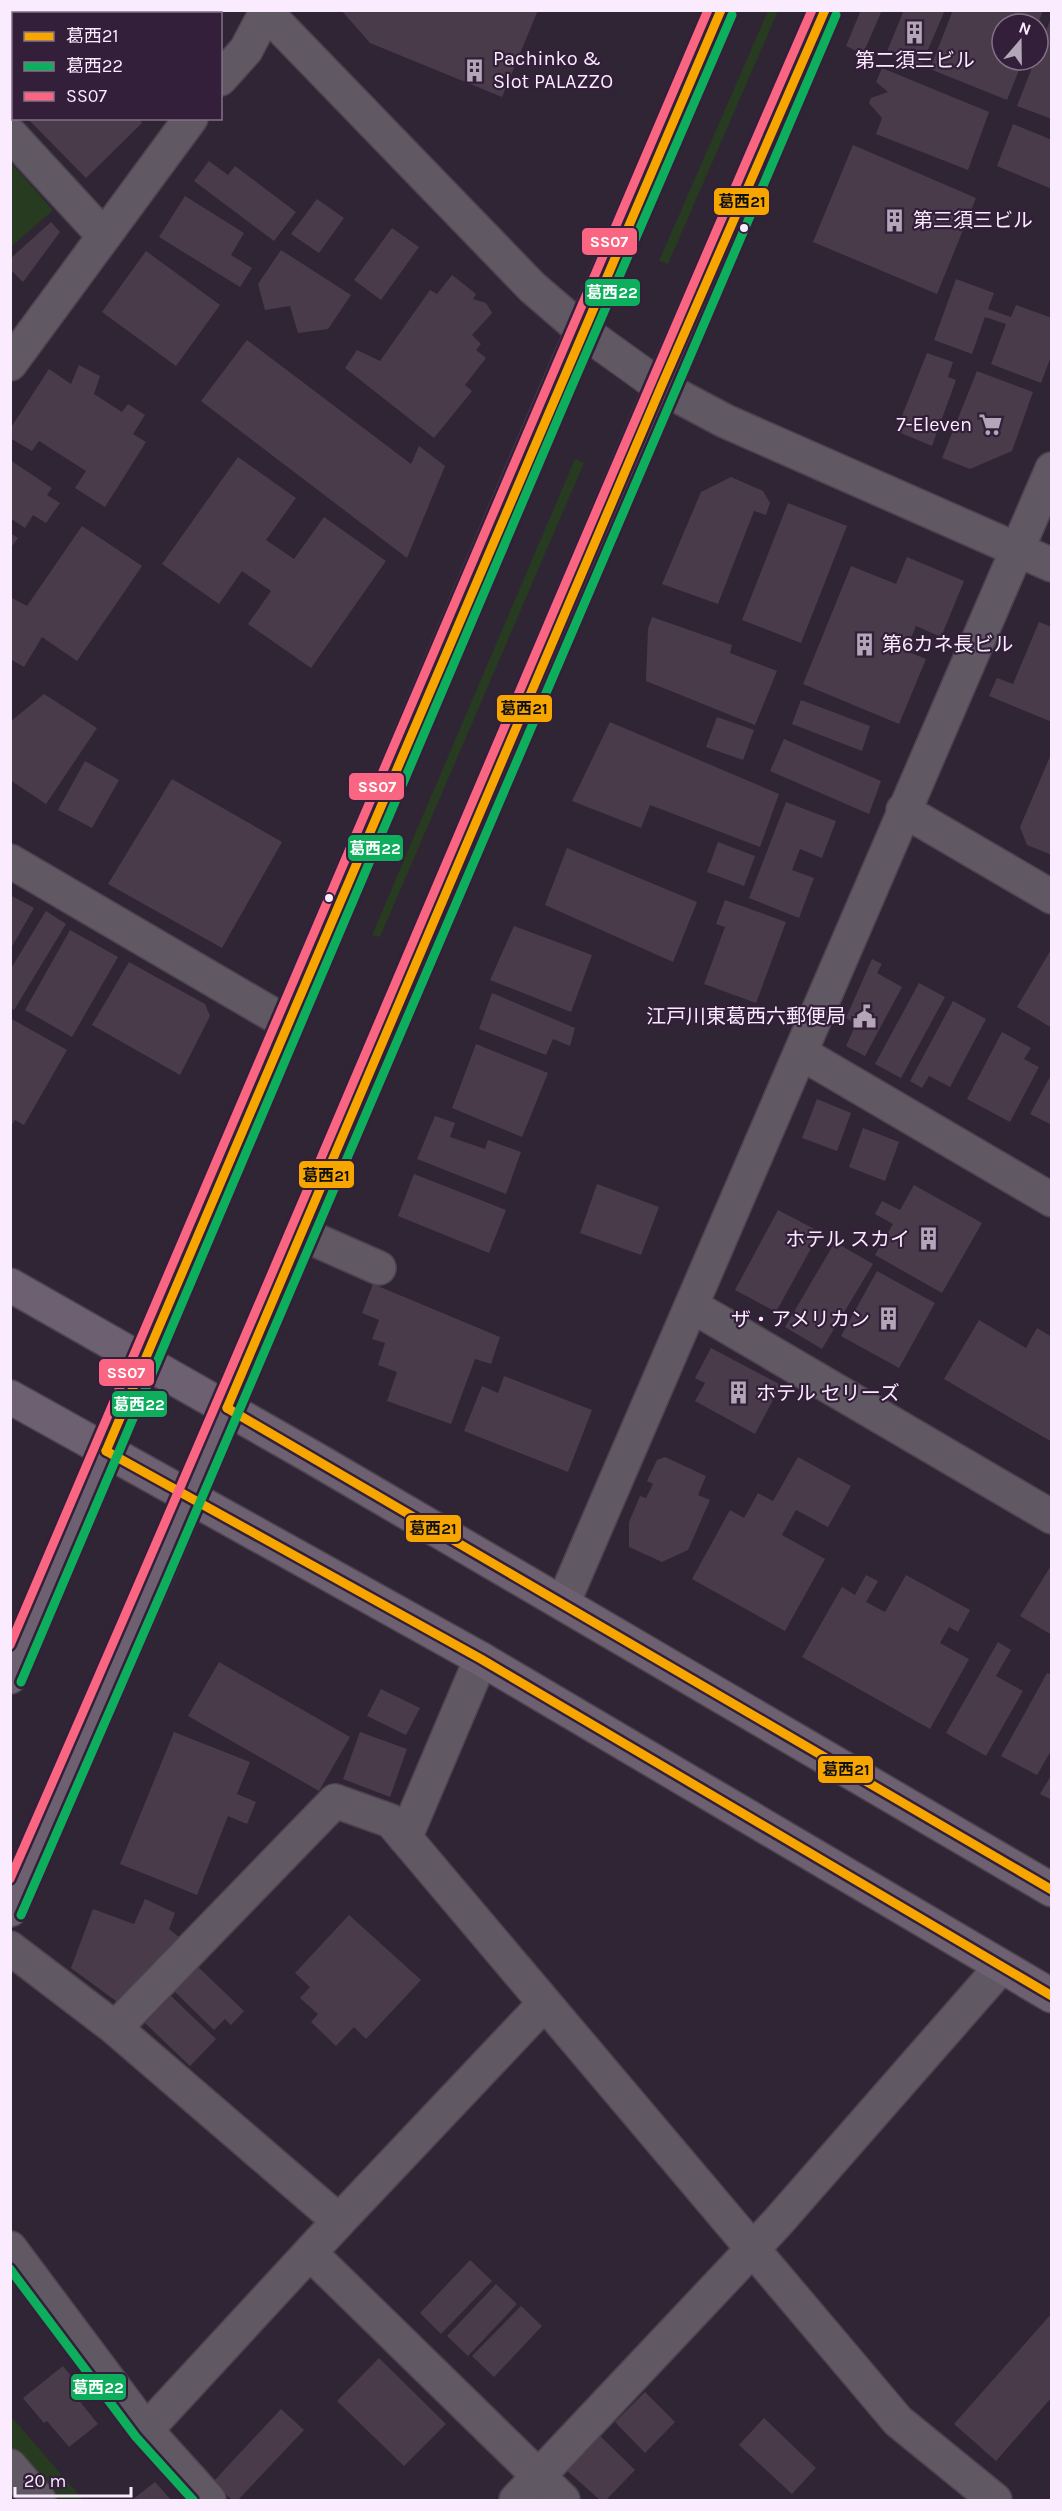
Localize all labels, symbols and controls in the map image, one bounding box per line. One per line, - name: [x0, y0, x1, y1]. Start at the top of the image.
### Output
- legend: [12, 12, 222, 120]
- north arrow: [990, 12, 1050, 72]
- text: N: [1016, 17, 1034, 39]
- building icon: 第二須三ビル: [902, 19, 928, 45]
- text: 葛西21: [66, 25, 118, 47]
- place label: Pachinko & Slot PALAZZO: [493, 47, 613, 93]
- place label: 第二須三ビル: [855, 49, 975, 72]
- text: 葛西22: [66, 55, 123, 77]
- building icon: Pachinko & Slot PALAZZO: [462, 57, 488, 83]
- text: SS07: [66, 85, 107, 107]
- line badge: 葛西21: [713, 187, 770, 216]
- text: 葛西21: [718, 192, 766, 211]
- building icon: 第三須三ビル: [882, 207, 908, 233]
- place label: 第三須三ビル: [913, 209, 1033, 232]
- unlabelled marker: [738, 222, 750, 234]
- line badge: SS07: [581, 227, 638, 256]
- text: SS07: [590, 232, 628, 251]
- line badge: 葛西22: [584, 278, 641, 307]
- text: 葛西22: [586, 283, 638, 302]
- supermarket icon: 7-Eleven: [977, 411, 1003, 437]
- place label: 7-Eleven: [896, 413, 972, 436]
- building icon: 第6カネ長ビル: [851, 631, 877, 657]
- place label: 第6カネ長ビル: [882, 633, 1013, 656]
- line badge: 葛西21: [496, 694, 553, 723]
- text: 葛西21: [500, 699, 548, 718]
- line badge: SS07: [348, 772, 405, 801]
- text: SS07: [358, 777, 396, 796]
- line badge: 葛西22: [347, 834, 404, 862]
- text: 葛西22: [349, 839, 401, 858]
- unlabelled marker: [323, 892, 335, 904]
- public building icon: 江戸川東葛西六郵便局: [851, 1003, 877, 1029]
- place label: 江戸川東葛西六郵便局: [646, 1005, 846, 1028]
- line badge: 葛西21: [298, 1160, 355, 1189]
- text: 葛西21: [302, 1166, 350, 1185]
- building icon: ホテル スカイ: [915, 1226, 941, 1252]
- place label: ホテル スカイ: [785, 1228, 910, 1251]
- building icon: ザ・アメリカン: [875, 1306, 901, 1332]
- place label: ザ・アメリカン: [731, 1308, 870, 1331]
- line badge: SS07: [98, 1358, 155, 1387]
- text: SS07: [107, 1363, 145, 1382]
- building icon: ホテル セリーズ: [725, 1380, 751, 1406]
- place label: ホテル セリーズ: [756, 1382, 900, 1405]
- line badge: 葛西22: [111, 1390, 168, 1418]
- text: 葛西22: [113, 1395, 165, 1414]
- line badge: 葛西21: [405, 1514, 462, 1543]
- text: 葛西21: [409, 1519, 457, 1538]
- line badge: 葛西21: [817, 1755, 874, 1784]
- text: 葛西21: [822, 1760, 870, 1779]
- line badge: 葛西22: [70, 2373, 127, 2401]
- text: 葛西22: [72, 2378, 124, 2397]
- scale bar: [15, 2460, 130, 2498]
- text: 20 m: [24, 2470, 66, 2492]

